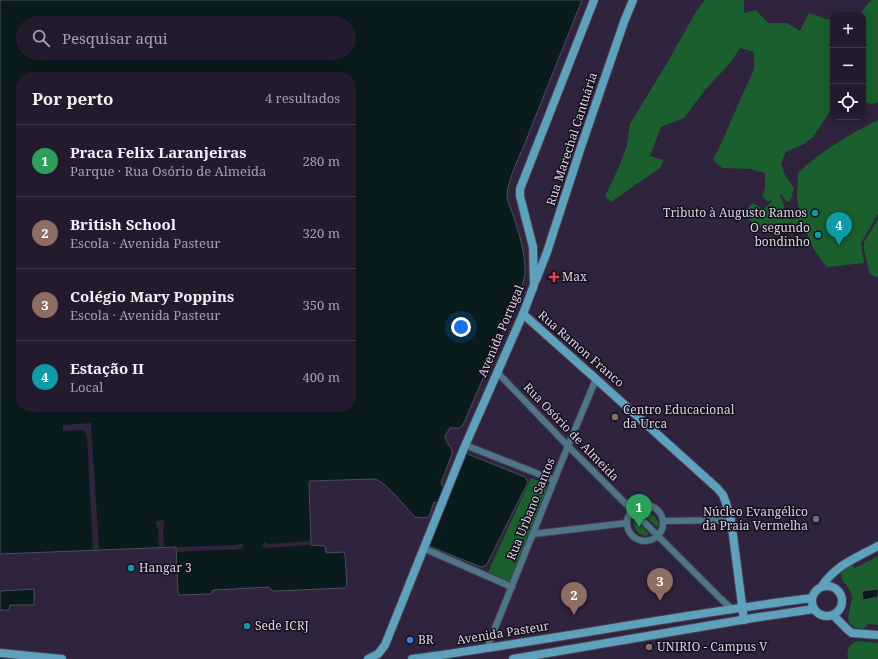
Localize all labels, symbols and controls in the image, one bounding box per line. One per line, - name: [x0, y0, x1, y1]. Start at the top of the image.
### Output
- map controls: [830, 12, 866, 120]
- button: +: [830, 12, 866, 48]
- search box: [16, 16, 356, 60]
- icon: search: [30, 27, 52, 49]
- text: Pesquisar aqui: [62, 28, 168, 48]
- button: −: [830, 48, 866, 84]
- street label: Rua Marechal Cantuária: [542, 70, 601, 208]
- button: locate: [830, 84, 866, 120]
- text: Por perto: [32, 87, 114, 110]
- text: 4 resultados: [265, 89, 340, 107]
- text: Praca Felix Laranjeiras: [70, 142, 247, 162]
- text: 1: [41, 152, 49, 170]
- text: 280 m: [303, 152, 340, 170]
- text: Parque · Rua Osório de Almeida: [70, 162, 266, 180]
- place label: Tributo à Augusto Ramos: [663, 204, 807, 221]
- marker: Tributo à Augusto Ramos: [810, 208, 820, 218]
- pin: 4: [826, 212, 852, 245]
- text: British School: [70, 214, 176, 234]
- place label: O segundo bondinho: [750, 219, 810, 250]
- text: 2: [41, 224, 49, 242]
- text: 320 m: [303, 224, 340, 242]
- marker: O segundo bondinho: [813, 230, 823, 240]
- text: Escola · Avenida Pasteur: [70, 234, 220, 252]
- place label: Max: [562, 268, 587, 285]
- marker: Max: [549, 272, 559, 282]
- street label: Avenida Portugal: [473, 282, 528, 379]
- text: Colégio Mary Poppins: [70, 286, 234, 306]
- text: 3: [41, 296, 49, 314]
- text: 350 m: [303, 296, 340, 314]
- text: Escola · Avenida Pasteur: [70, 306, 220, 324]
- street label: Rua Ramon Franco: [535, 306, 628, 391]
- your location: [451, 317, 471, 337]
- text: Estação II: [70, 358, 144, 378]
- text: 4: [41, 368, 49, 386]
- text: 400 m: [303, 368, 340, 386]
- text: Local: [70, 378, 103, 396]
- street label: Rua Osório de Almeida: [520, 379, 623, 485]
- place label: Centro Educacional da Urca: [623, 401, 735, 432]
- marker: Centro Educacional da Urca: [610, 412, 620, 422]
- street label: Rua Urbano Santos: [502, 455, 559, 563]
- pin: 1: [626, 494, 652, 527]
- place label: Núcleo Evangélico da Praia Vermelha: [702, 503, 808, 534]
- marker: Núcleo Evangélico da Praia Vermelha: [811, 514, 821, 524]
- place label: Hangar 3: [139, 559, 192, 576]
- marker: Hangar 3: [126, 563, 136, 573]
- pin: 3: [647, 568, 673, 601]
- pin: 2: [561, 582, 587, 615]
- place label: Sede ICRJ: [255, 617, 309, 634]
- street label: Avenida Pasteur: [456, 617, 551, 648]
- marker: Sede ICRJ: [242, 621, 252, 631]
- place label: BR: [418, 631, 434, 648]
- marker: BR: [405, 635, 415, 645]
- place label: UNIRIO - Campus V: [657, 638, 768, 655]
- marker: UNIRIO - Campus V: [644, 642, 654, 652]

